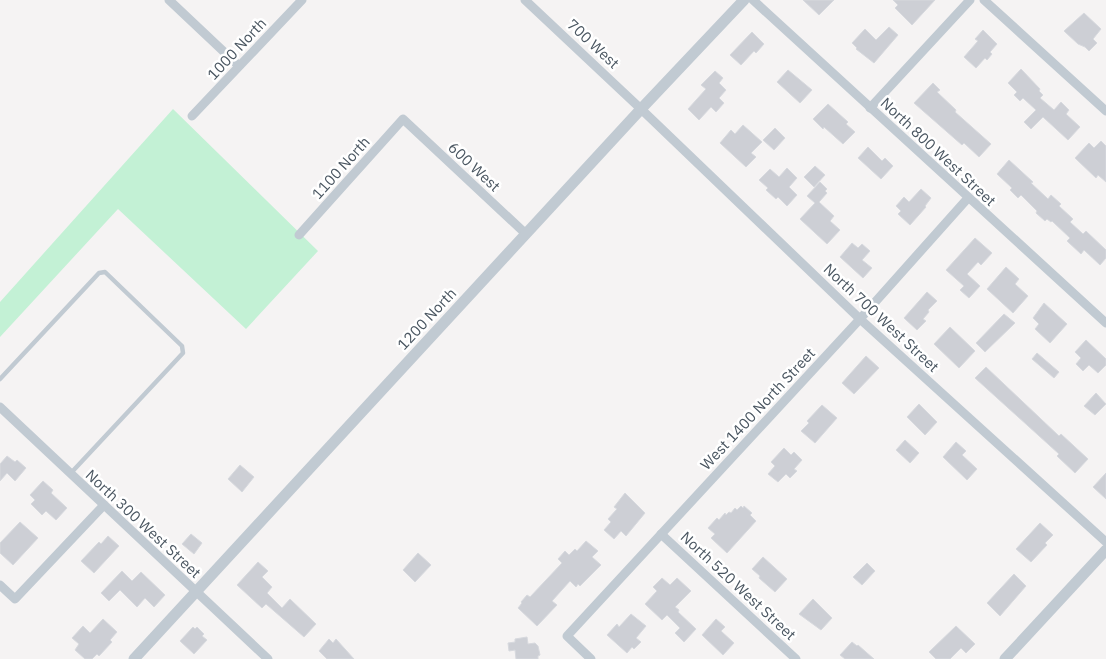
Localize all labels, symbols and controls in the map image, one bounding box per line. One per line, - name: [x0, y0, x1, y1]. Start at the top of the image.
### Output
- street label: 1000 North: [203, 14, 270, 84]
- street label: 700 West: [563, 15, 623, 73]
- street label: North 800 West Street: [877, 93, 1000, 210]
- street label: 1100 North: [308, 132, 374, 203]
- street label: 600 West: [444, 138, 504, 196]
- street label: North 700 West Street: [820, 259, 943, 376]
- street label: 1200 North: [393, 284, 460, 354]
- street label: West 1400 North Street: [696, 344, 819, 474]
- street label: North 300 West Street: [82, 465, 205, 582]
- street label: North 520 West Street: [677, 527, 800, 644]

